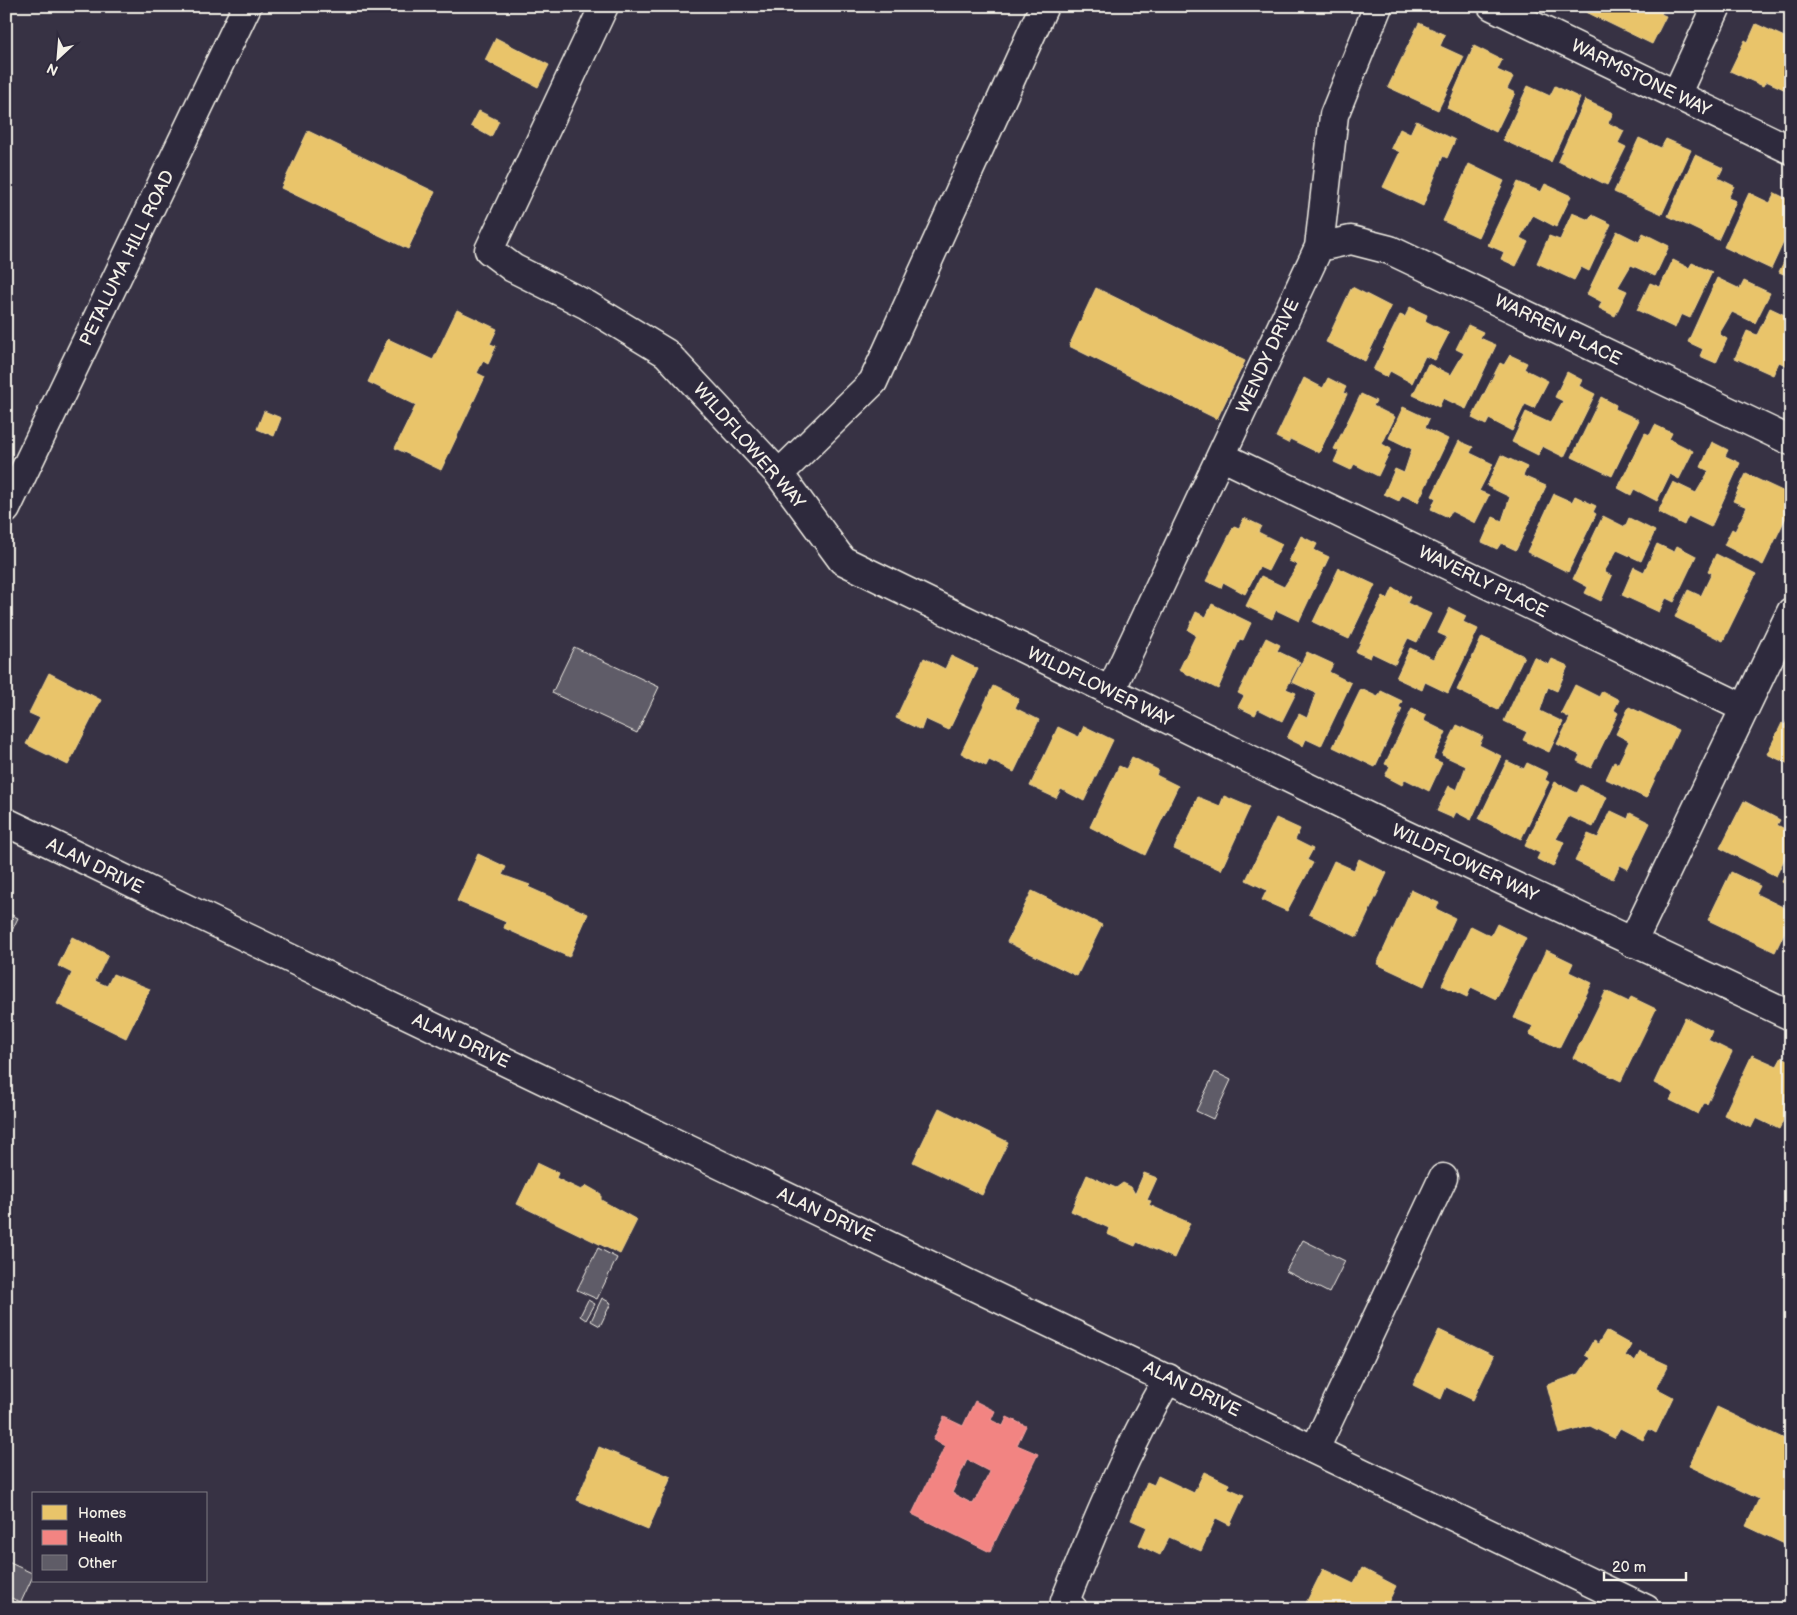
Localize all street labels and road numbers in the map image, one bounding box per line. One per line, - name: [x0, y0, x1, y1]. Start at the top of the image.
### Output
- street label: WARMSTONE WAY: [1568, 35, 1715, 121]
- street label: PETALUMA HILL ROAD: [75, 167, 179, 349]
- street label: WARREN PLACE: [1491, 290, 1625, 370]
- street label: WENDY DRIVE: [1232, 295, 1304, 417]
- street label: WILDFLOWER WAY: [689, 379, 809, 513]
- street label: WAVERLY PLACE: [1415, 542, 1551, 622]
- street label: WILDFLOWER WAY: [1024, 643, 1177, 732]
- street label: WILDFLOWER WAY: [1388, 820, 1542, 906]
- street label: ALAN DRIVE: [43, 833, 147, 899]
- street label: ALAN DRIVE: [409, 1009, 513, 1073]
- street label: ALAN DRIVE: [774, 1183, 878, 1247]
- street label: ALAN DRIVE: [1140, 1356, 1244, 1422]

